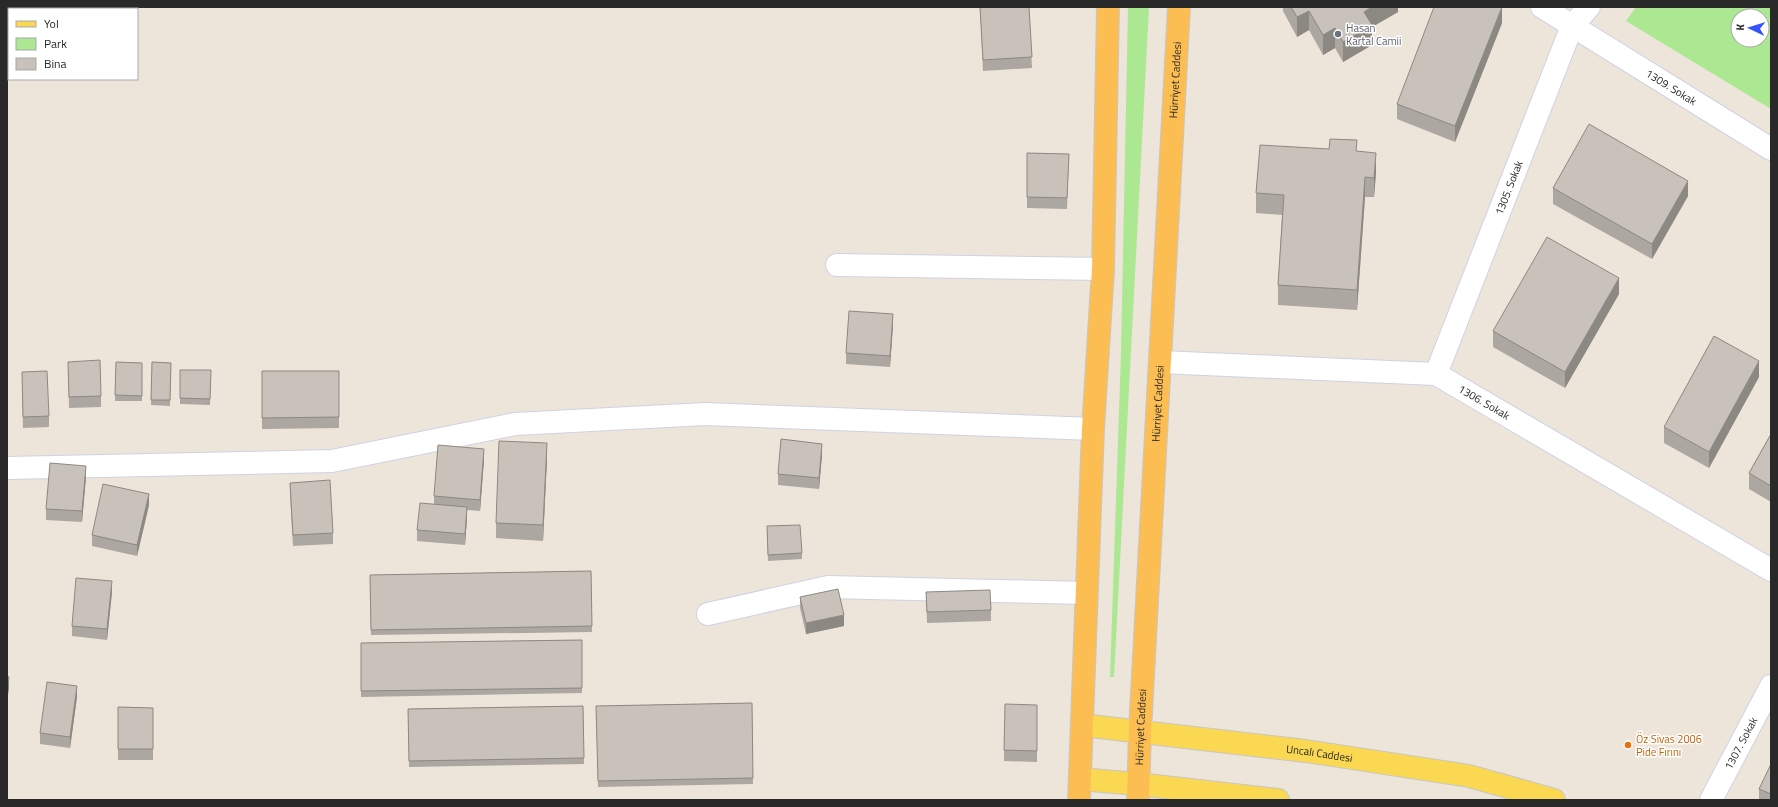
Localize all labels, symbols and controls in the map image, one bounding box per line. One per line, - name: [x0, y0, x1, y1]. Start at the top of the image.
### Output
- legend: [8, 8, 138, 80]
- north arrow: [1730, 8, 1770, 48]
- text: Yol: [44, 14, 59, 33]
- place label: Hasan Kartal Camii: [1346, 20, 1401, 49]
- text: K: [1732, 23, 1748, 31]
- marker: Hasan Kartal Camii: [1333, 29, 1343, 39]
- text: Park: [44, 34, 67, 53]
- street label: Hürriyet Caddesi: [1165, 41, 1185, 119]
- text: Bina: [44, 54, 66, 73]
- street label: 1309. Sokak: [1643, 65, 1700, 109]
- street label: 1305. Sokak: [1491, 157, 1527, 217]
- street label: Hürriyet Caddesi: [1148, 365, 1168, 442]
- street label: 1306. Sokak: [1455, 381, 1514, 424]
- street label: Hürriyet Caddesi: [1131, 688, 1150, 766]
- street label: 1307. Sokak: [1720, 714, 1762, 772]
- place label: Öz Sivas 2006 Pide Fırını: [1636, 731, 1702, 760]
- marker: Öz Sivas 2006 Pide Fırını: [1623, 740, 1633, 750]
- street label: Uncalı Caddesi: [1285, 741, 1354, 766]

